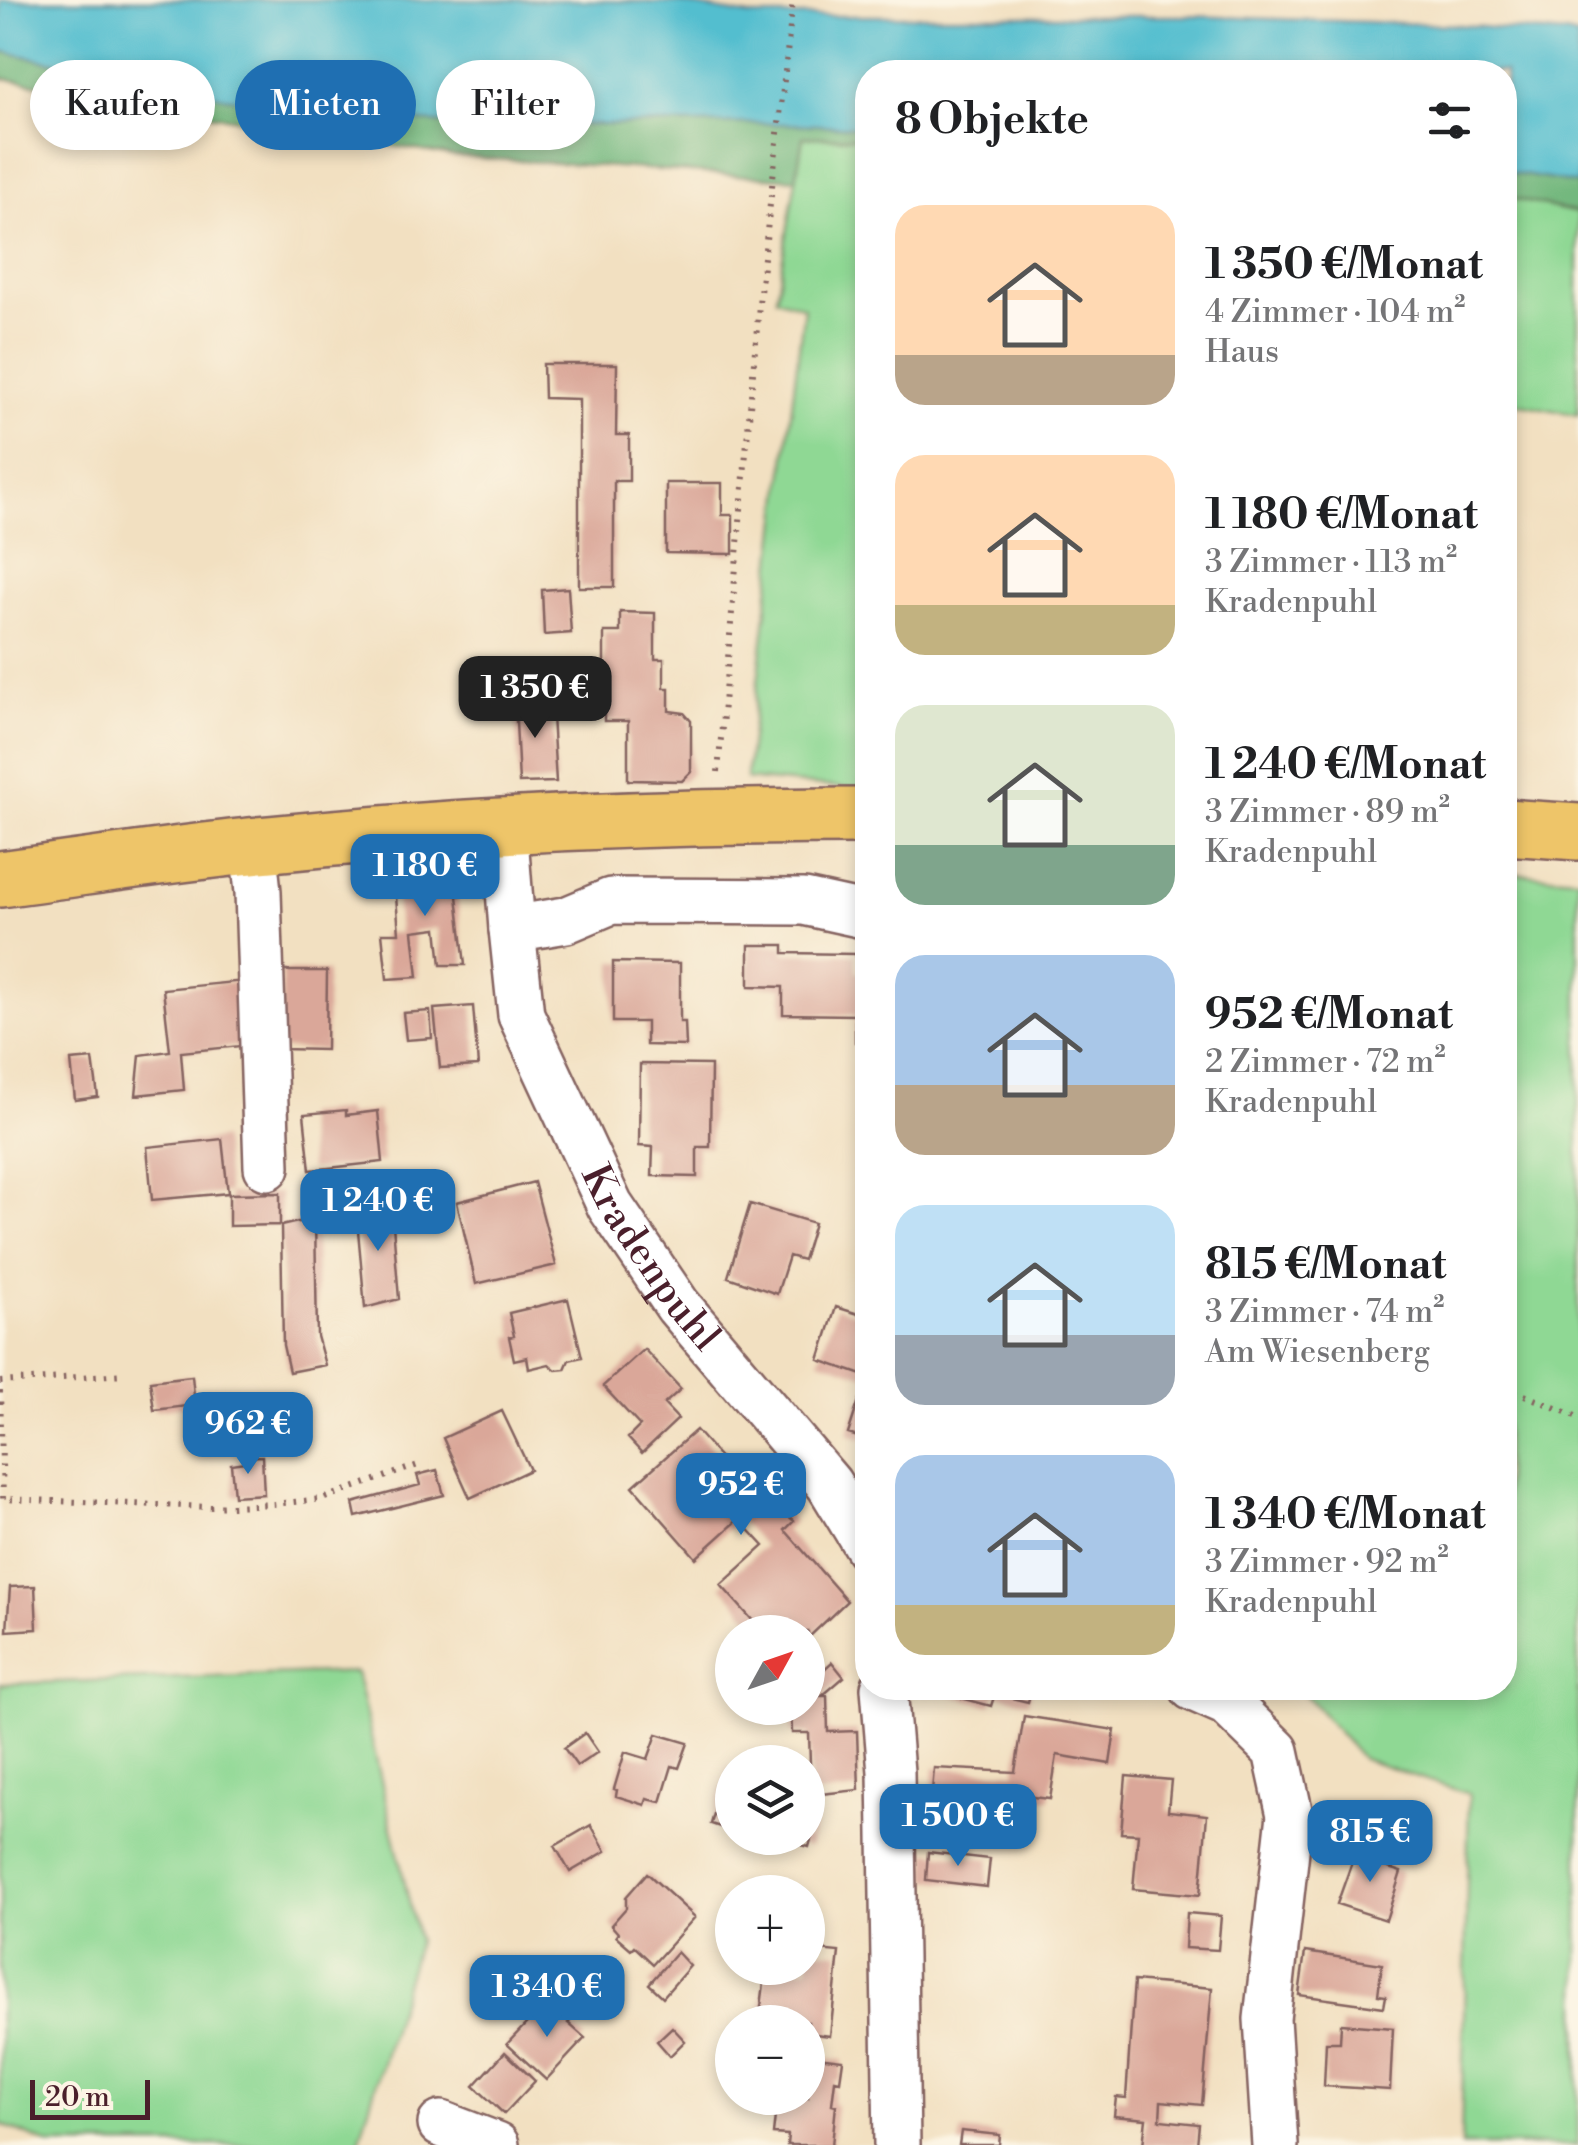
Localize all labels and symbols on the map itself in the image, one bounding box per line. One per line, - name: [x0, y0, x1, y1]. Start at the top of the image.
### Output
- pin: 1 350 €: [443, 656, 627, 741]
- pin: 1 180 €: [333, 834, 517, 919]
- street label: Kradenpuhl: [569, 1157, 730, 1361]
- pin: 1 240 €: [286, 1169, 470, 1254]
- pin: 962 €: [178, 1392, 318, 1477]
- pin: 952 €: [671, 1453, 811, 1538]
- north arrow: [715, 1615, 825, 1725]
- pin: 1 500 €: [866, 1784, 1050, 1869]
- pin: 815 €: [1300, 1800, 1440, 1885]
- pin: 1 340 €: [455, 1955, 639, 2040]
- scale bar: [30, 2075, 150, 2120]

